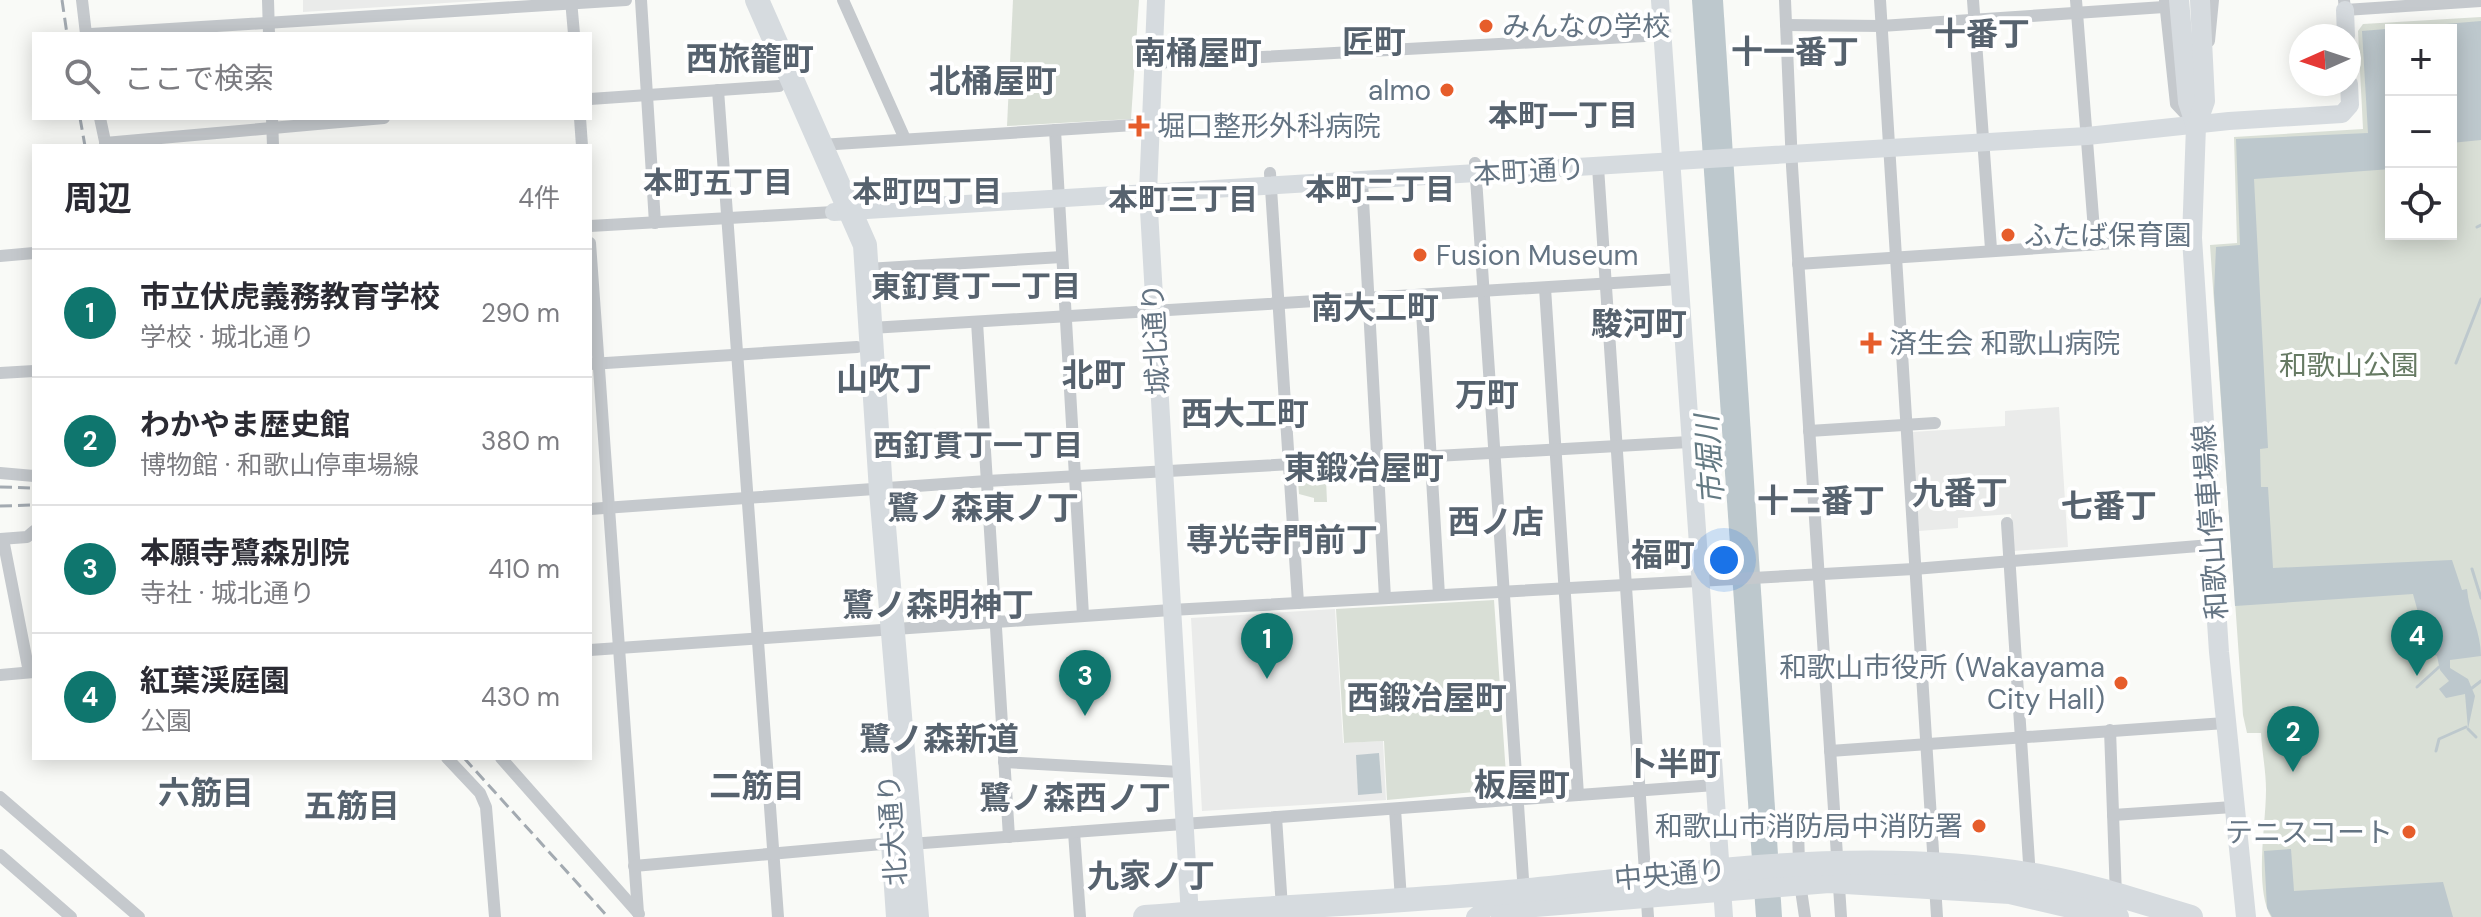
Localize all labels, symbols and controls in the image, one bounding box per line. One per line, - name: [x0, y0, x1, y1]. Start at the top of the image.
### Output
- place label: みんなの学校: [1502, 8, 1670, 45]
- district label: 十番丁: [1934, 13, 2030, 55]
- marker: みんなの学校: [1477, 17, 1495, 35]
- district label: 匠町: [1342, 21, 1406, 63]
- north arrow: [2289, 24, 2361, 96]
- map controls: [2385, 24, 2457, 240]
- button: +: [2385, 24, 2457, 96]
- district label: 十一番丁: [1731, 31, 1859, 73]
- search box: [32, 32, 592, 120]
- district label: 南桶屋町: [1134, 32, 1262, 74]
- district label: 西旅籠町: [686, 38, 814, 80]
- icon: search: [60, 54, 104, 98]
- text: ここで検索: [124, 59, 274, 98]
- district label: 北桶屋町: [929, 60, 1057, 102]
- place label: almo: [1368, 72, 1431, 109]
- marker: almo: [1438, 81, 1456, 99]
- district label: 本町一丁目: [1488, 96, 1638, 135]
- button: −: [2385, 96, 2457, 168]
- place label: 堀口整形外科病院: [1157, 108, 1381, 145]
- marker: 堀口整形外科病院: [1128, 115, 1150, 137]
- street label: 本町通り: [1472, 150, 1586, 193]
- district label: 本町五丁目: [643, 163, 793, 202]
- button: locate: [2385, 168, 2457, 240]
- district label: 本町二丁目: [1305, 170, 1455, 209]
- district label: 本町四丁目: [852, 172, 1002, 211]
- text: 周辺: [64, 176, 132, 221]
- district label: 本町三丁目: [1108, 180, 1258, 219]
- text: 4件: [518, 181, 560, 215]
- place label: ふたば保育園: [2024, 217, 2192, 254]
- marker: ふたば保育園: [1999, 226, 2017, 244]
- place label: Fusion Museum: [1436, 237, 1638, 274]
- marker: Fusion Museum: [1411, 246, 1429, 264]
- district label: 東釘貫丁一丁目: [871, 267, 1081, 306]
- text: 市立伏虎義務教育学校: [140, 277, 440, 316]
- street label: 城北通り: [1134, 282, 1177, 396]
- district label: 南大工町: [1311, 287, 1439, 329]
- text: 1: [85, 296, 95, 330]
- text: 290 m: [481, 296, 560, 330]
- district label: 駿河町: [1591, 303, 1687, 345]
- text: 学校 · 城北通り: [140, 320, 315, 354]
- place label: 済生会 和歌山病院: [1889, 325, 2120, 362]
- marker: 済生会 和歌山病院: [1860, 332, 1882, 354]
- park label: 和歌山公園: [2279, 347, 2419, 384]
- district label: 北町: [1062, 354, 1126, 396]
- district label: 山吹丁: [836, 358, 932, 400]
- district label: 万町: [1455, 374, 1519, 416]
- district label: 西大工町: [1181, 393, 1309, 435]
- text: わかやま歴史館: [140, 405, 350, 444]
- water label: 市堀川: [1687, 411, 1732, 506]
- street label: 和歌山停車場線: [2185, 423, 2236, 621]
- text: 2: [82, 424, 98, 458]
- text: 380 m: [481, 424, 560, 458]
- district label: 西釘貫丁一丁目: [873, 426, 1083, 465]
- district label: 東鍛冶屋町: [1284, 447, 1444, 489]
- text: 博物館 · 和歌山停車場線: [140, 448, 419, 482]
- district label: 九番丁: [1912, 472, 2008, 514]
- district label: 十二番丁: [1757, 480, 1885, 522]
- district label: 七番丁: [2061, 485, 2157, 527]
- district label: 鷺ノ森東ノ丁: [887, 487, 1079, 529]
- district label: 西ノ店: [1448, 501, 1544, 543]
- district label: 専光寺門前丁: [1186, 519, 1378, 561]
- text: 本願寺鷺森別院: [140, 533, 350, 572]
- district label: 福町: [1631, 534, 1695, 576]
- your location: [1704, 540, 1744, 580]
- text: 3: [82, 552, 98, 586]
- text: 410 m: [488, 552, 560, 586]
- text: 寺社 · 城北通り: [140, 576, 315, 610]
- district label: 鷺ノ森明神丁: [842, 584, 1034, 626]
- pin: 4: [2391, 610, 2443, 676]
- pin: 1: [1241, 613, 1293, 679]
- place label: 和歌山市役所 (Wakayama City Hall): [1779, 649, 2105, 718]
- pin: 3: [1059, 650, 1111, 716]
- text: 紅葉渓庭園: [140, 661, 290, 700]
- marker: 和歌山市役所 (Wakayama City Hall): [2112, 674, 2130, 692]
- district label: 西鍛冶屋町: [1347, 677, 1507, 719]
- text: 4: [82, 680, 98, 714]
- text: 430 m: [481, 680, 560, 714]
- text: 公園: [140, 704, 192, 738]
- pin: 2: [2267, 706, 2319, 772]
- district label: 鷺ノ森新道: [859, 718, 1019, 760]
- district label: 卜半町: [1625, 743, 1721, 785]
- district label: 板屋町: [1474, 764, 1570, 806]
- district label: 二筋目: [709, 765, 805, 807]
- district label: 六筋目: [158, 772, 254, 814]
- street label: 北大通り: [870, 773, 915, 887]
- district label: 鷺ノ森西ノ丁: [979, 777, 1171, 819]
- district label: 五筋目: [304, 785, 400, 827]
- place label: 和歌山市消防局中消防署: [1655, 808, 1963, 845]
- place label: テニスコート: [2225, 814, 2393, 851]
- marker: 和歌山市消防局中消防署: [1970, 817, 1988, 835]
- marker: テニスコート: [2400, 823, 2418, 841]
- street label: 中央通り: [1613, 851, 1727, 898]
- district label: 九家ノ丁: [1087, 855, 1215, 897]

